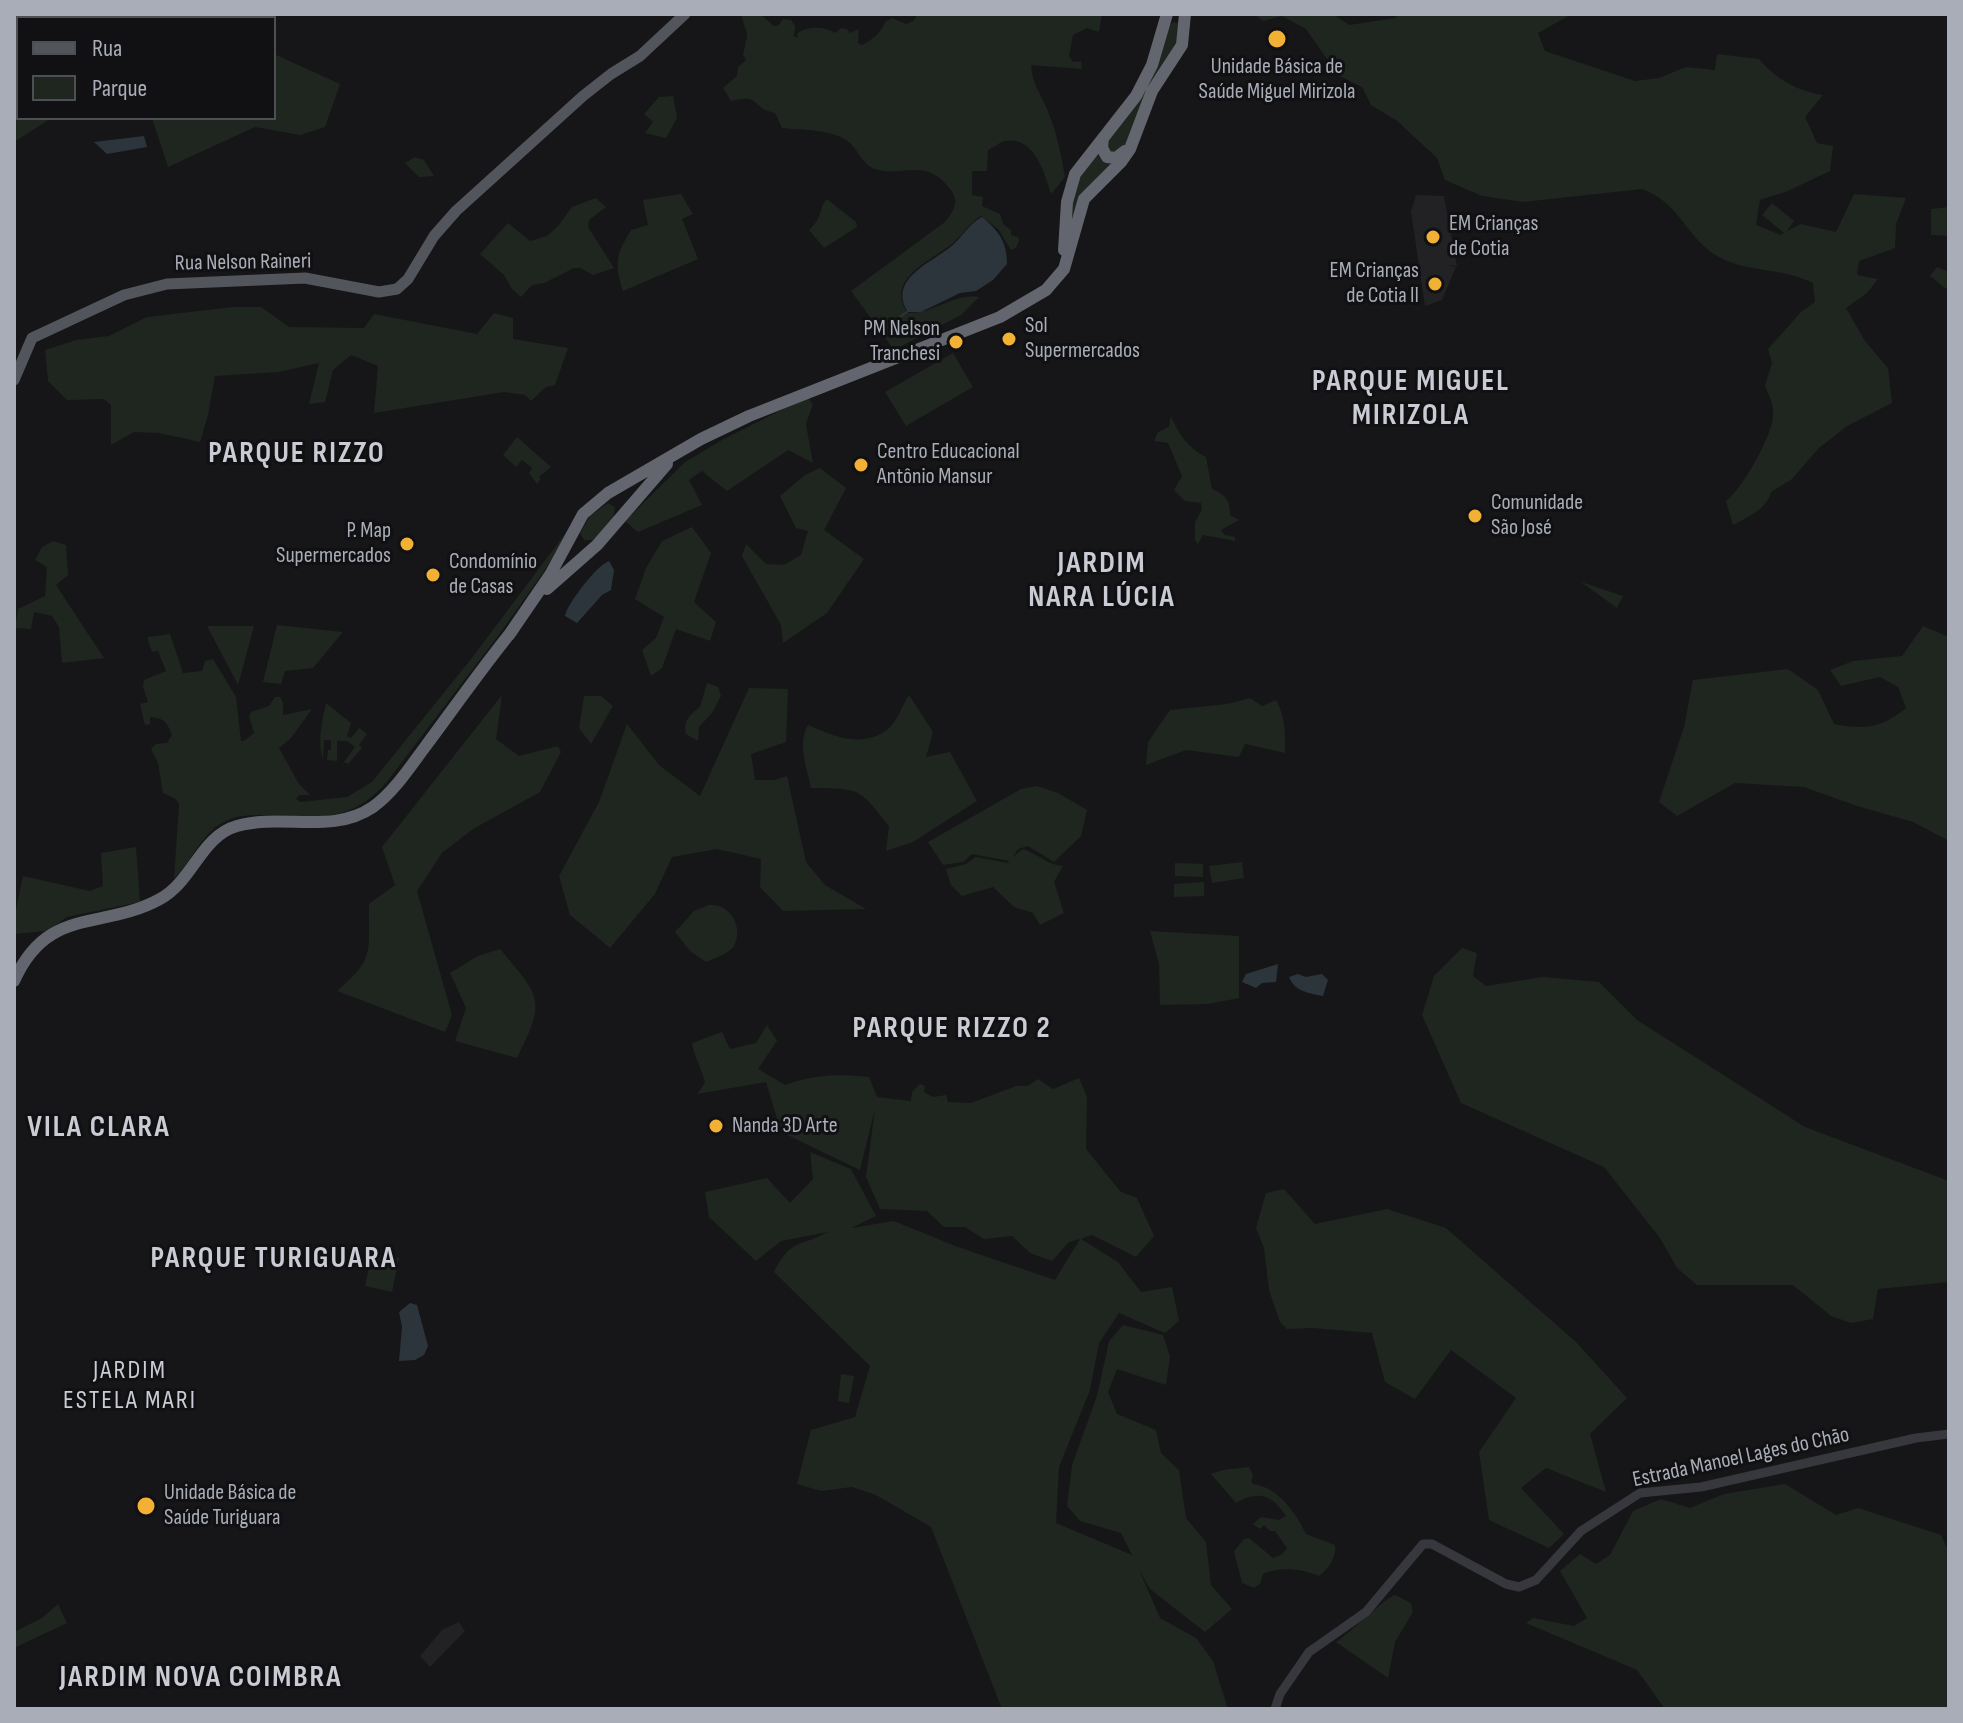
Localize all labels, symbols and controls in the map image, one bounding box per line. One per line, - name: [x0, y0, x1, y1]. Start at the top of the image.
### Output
- legend: [16, 16, 276, 120]
- marker: Unidade Básica de Saúde Miguel Mirizola: [1266, 28, 1288, 50]
- text: Rua: [92, 34, 122, 63]
- place label: Unidade Básica de Saúde Miguel Mirizola: [1198, 54, 1356, 106]
- text: Parque: [92, 74, 147, 103]
- place label: EM Crianças de Cotia: [1449, 211, 1538, 262]
- marker: EM Crianças de Cotia: [1424, 228, 1442, 246]
- street label: Rua Nelson Raineri: [175, 249, 311, 277]
- place label: EM Crianças de Cotia II: [1330, 258, 1419, 310]
- marker: EM Crianças de Cotia II: [1426, 275, 1444, 293]
- place label: Sol Supermercados: [1025, 313, 1140, 364]
- place label: PM Nelson Tranchesi: [864, 316, 940, 368]
- marker: Sol Supermercados: [1000, 330, 1018, 348]
- marker: PM Nelson Tranchesi: [947, 333, 965, 351]
- district label: PARQUE MIGUEL MIRIZOLA: [1312, 364, 1510, 434]
- district label: PARQUE RIZZO: [208, 436, 386, 472]
- place label: Centro Educacional Antônio Mansur: [877, 439, 1019, 490]
- marker: Centro Educacional Antônio Mansur: [852, 456, 870, 474]
- place label: Comunidade São José: [1491, 490, 1583, 542]
- marker: Comunidade São José: [1466, 507, 1484, 525]
- place label: P. Map Supermercados: [276, 518, 391, 570]
- marker: P. Map Supermercados: [398, 535, 416, 553]
- district label: JARDIM NARA LÚCIA: [1028, 546, 1176, 616]
- place label: Condomínio de Casas: [449, 549, 537, 600]
- marker: Condomínio de Casas: [424, 566, 442, 584]
- district label: PARQUE RIZZO 2: [852, 1011, 1052, 1047]
- district label: VILA CLARA: [27, 1110, 171, 1146]
- place label: Nanda 3D Arte: [732, 1113, 838, 1139]
- marker: Nanda 3D Arte: [707, 1117, 725, 1135]
- district label: PARQUE TURIGUARA: [151, 1241, 397, 1277]
- district label: JARDIM ESTELA MARI: [63, 1355, 197, 1416]
- street label: Estrada Manoel Lages do Chão: [1630, 1422, 1852, 1494]
- place label: Unidade Básica de Saúde Turiguara: [164, 1480, 296, 1532]
- marker: Unidade Básica de Saúde Turiguara: [135, 1495, 157, 1517]
- district label: JARDIM NOVA COIMBRA: [59, 1660, 343, 1696]

